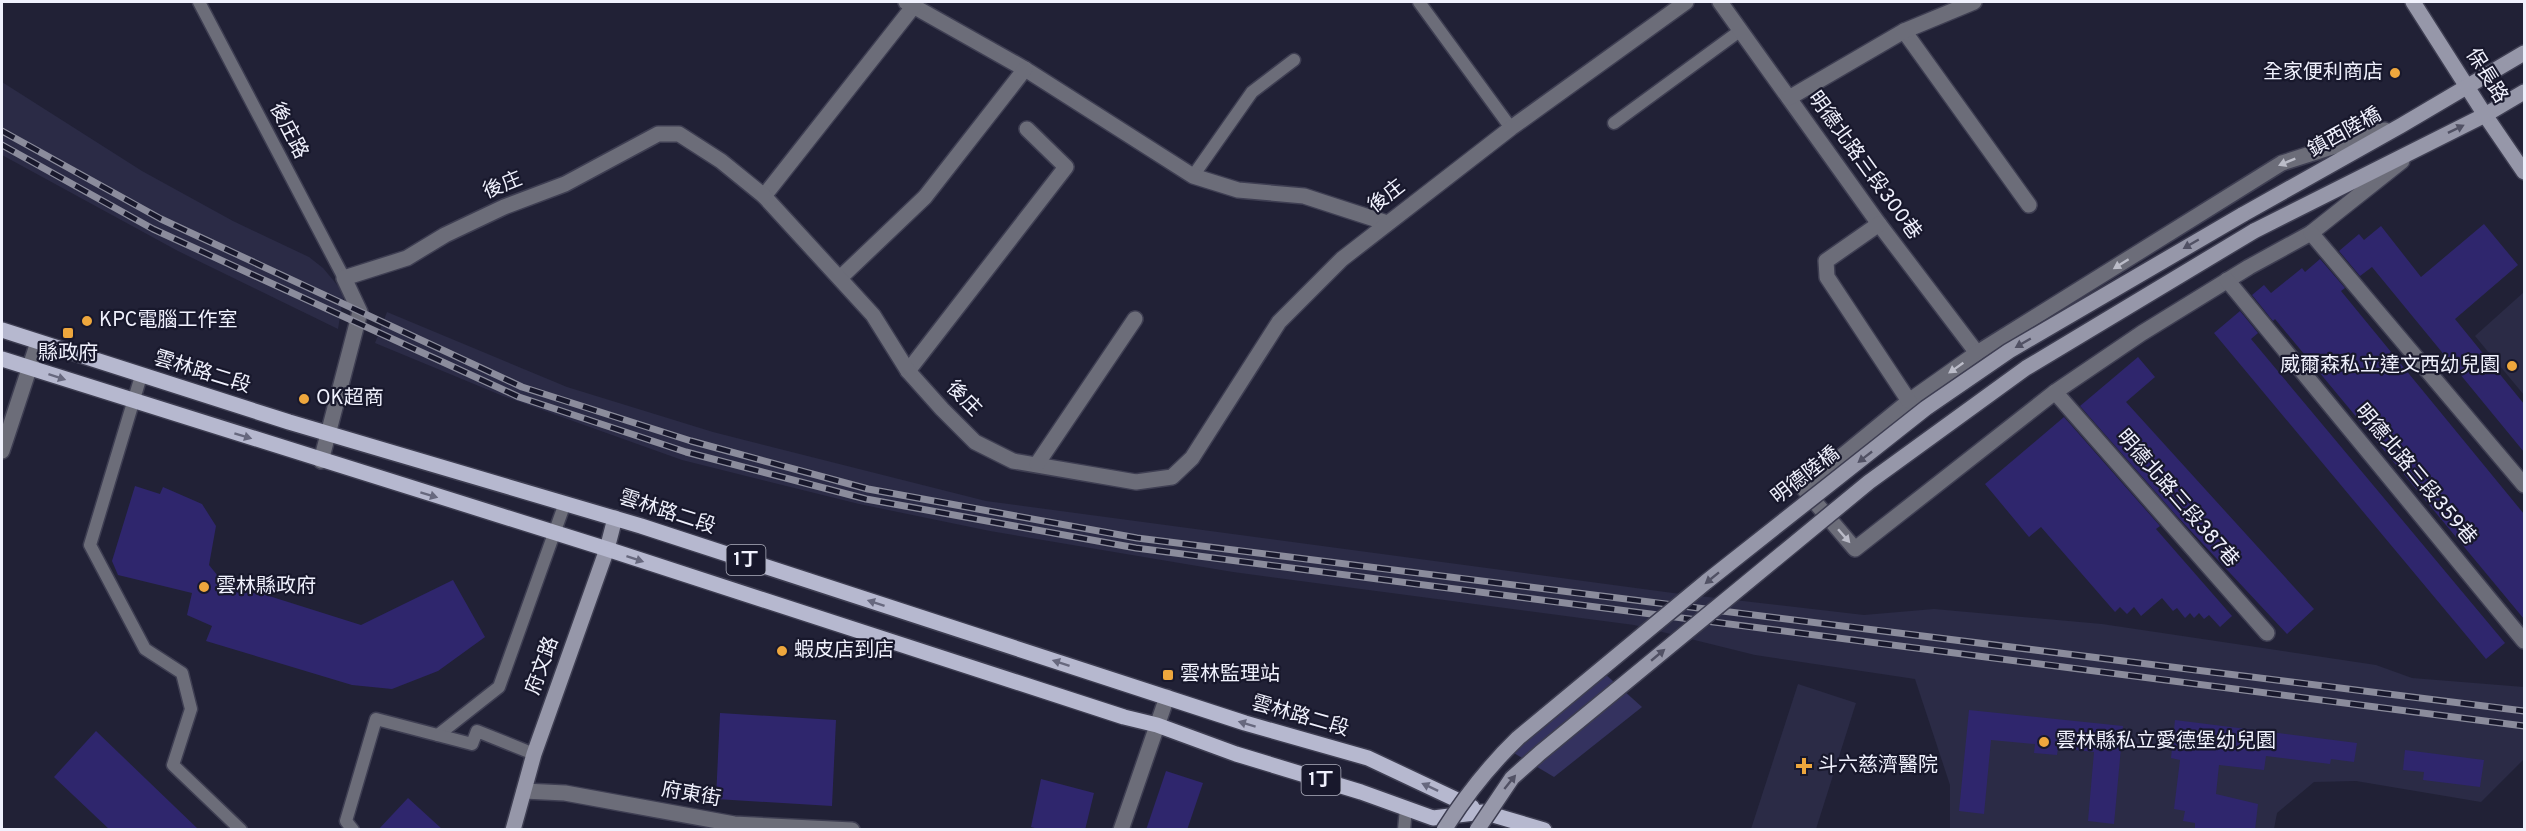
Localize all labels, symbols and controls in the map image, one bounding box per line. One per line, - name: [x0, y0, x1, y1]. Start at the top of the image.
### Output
- street label: 保長路: [2459, 44, 2513, 108]
- place label: 全家便利商店: [2263, 60, 2383, 86]
- marker: 全家便利商店: [2388, 66, 2402, 80]
- street label: 明德北路三段300巷: [1801, 87, 1927, 245]
- street label: 後庄路: [263, 98, 313, 164]
- street label: 鎮西陸橋: [2304, 102, 2386, 164]
- one-way arrow: [2448, 125, 2465, 134]
- one-way arrow: [2278, 158, 2296, 167]
- street label: 後庄: [480, 166, 526, 206]
- street label: 後庄: [1363, 174, 1411, 220]
- one-way arrow: [2183, 239, 2199, 250]
- one-way arrow: [2112, 258, 2129, 269]
- place label: KPC電腦工作室: [99, 308, 238, 334]
- marker: KPC電腦工作室: [80, 314, 94, 328]
- marker: 縣政府: [61, 326, 75, 340]
- one-way arrow: [2015, 337, 2031, 348]
- place label: 縣政府: [38, 341, 98, 367]
- street label: 雲林路二段: [150, 346, 254, 400]
- place label: 威爾森私立達文西幼兒園: [2280, 353, 2500, 379]
- marker: 威爾森私立達文西幼兒園: [2505, 359, 2519, 373]
- one-way arrow: [1948, 362, 1964, 374]
- one-way arrow: [48, 373, 66, 382]
- street label: 後庄: [940, 376, 986, 422]
- place label: OK超商: [316, 386, 384, 412]
- marker: OK超商: [297, 392, 311, 406]
- street label: 明德北路三段359巷: [2348, 399, 2482, 551]
- street label: 明德北路三段387巷: [2110, 425, 2244, 573]
- one-way arrow: [234, 432, 252, 441]
- street label: 明德陸橋: [1766, 441, 1846, 511]
- one-way arrow: [1857, 450, 1872, 462]
- street label: 雲林路二段: [615, 485, 719, 541]
- one-way arrow: [420, 490, 438, 500]
- one-way arrow: [1837, 528, 1850, 543]
- road number: 1丁: [726, 545, 766, 575]
- one-way arrow: [626, 555, 644, 564]
- one-way arrow: [1704, 571, 1720, 584]
- place label: 雲林縣政府: [216, 574, 316, 600]
- marker: 雲林縣政府: [197, 580, 211, 594]
- one-way arrow: [867, 597, 885, 607]
- street label: 府文路: [521, 633, 565, 699]
- place label: 蝦皮店到店: [794, 638, 894, 664]
- marker: 蝦皮店到店: [775, 644, 789, 658]
- one-way arrow: [1650, 649, 1665, 662]
- one-way arrow: [1052, 658, 1070, 667]
- place label: 雲林監理站: [1180, 662, 1280, 688]
- marker: 雲林監理站: [1161, 668, 1175, 682]
- street label: 雲林路二段: [1248, 691, 1352, 743]
- one-way arrow: [1238, 719, 1256, 728]
- place label: 雲林縣私立愛德堡幼兒園: [2056, 729, 2276, 755]
- marker: 雲林縣私立愛德堡幼兒園: [2037, 735, 2051, 749]
- place label: 斗六慈濟醫院: [1818, 753, 1938, 779]
- marker: 斗六慈濟醫院: [1795, 757, 1813, 775]
- road number: 1丁: [1302, 765, 1340, 795]
- one-way arrow: [1504, 774, 1517, 790]
- street label: 府東街: [659, 777, 723, 813]
- one-way arrow: [1421, 782, 1439, 792]

